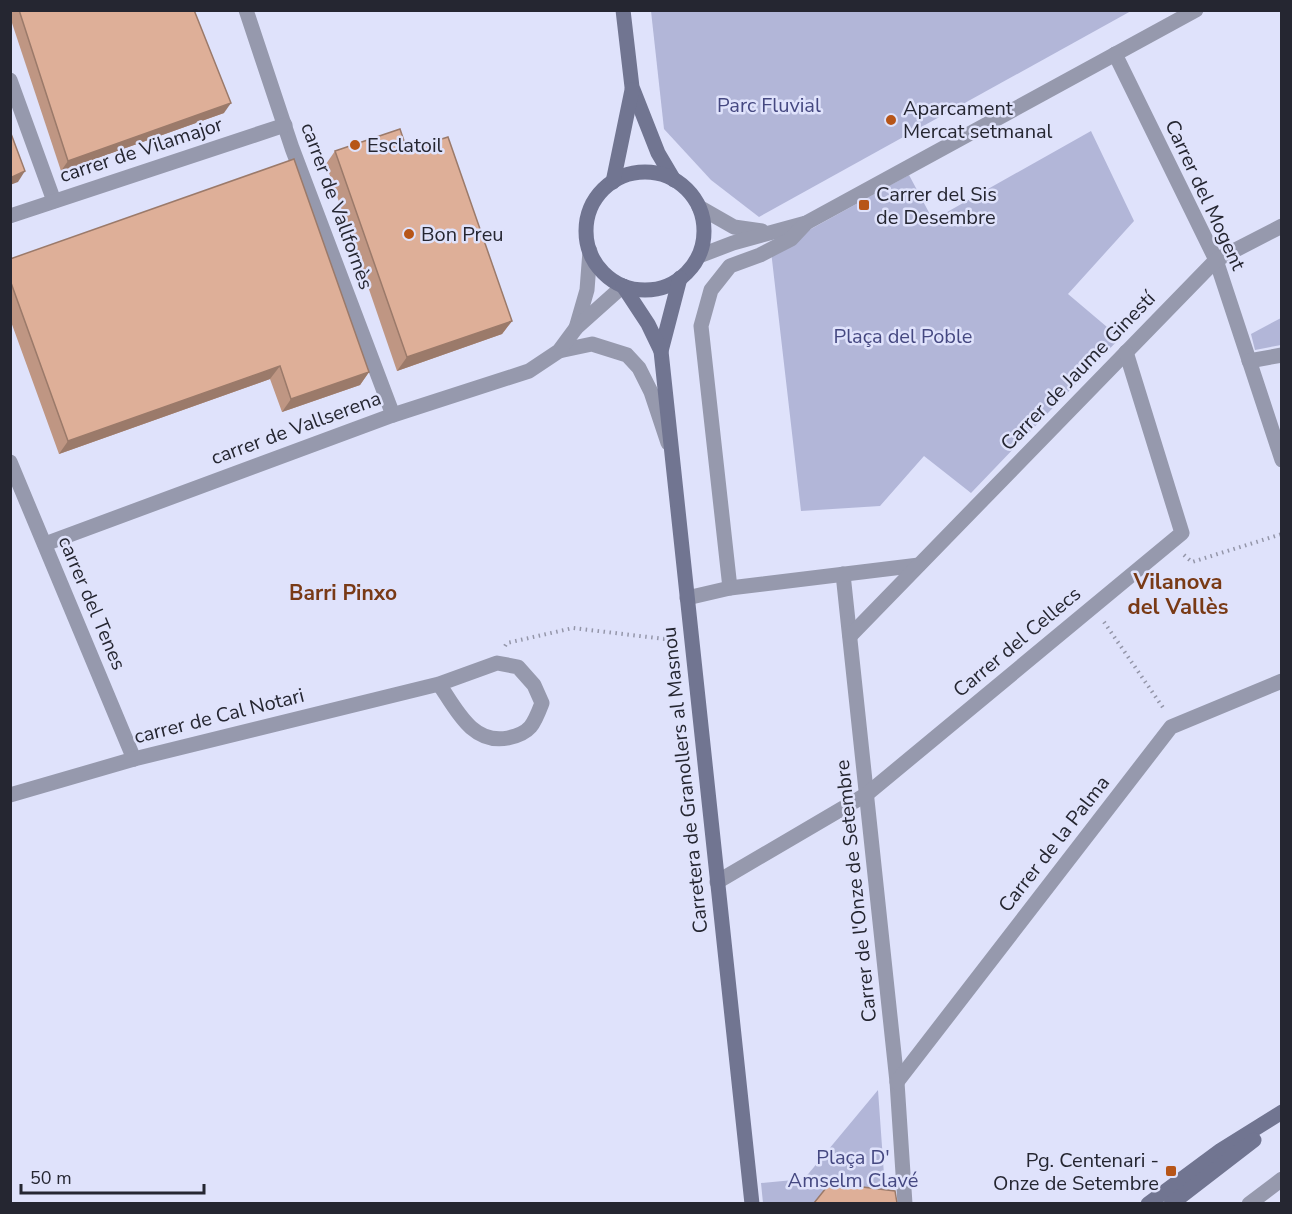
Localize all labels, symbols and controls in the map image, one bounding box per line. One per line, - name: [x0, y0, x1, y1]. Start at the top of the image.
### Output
- park label: Parc Fluvial: [717, 92, 821, 119]
- place label: Aparcament Mercat setmanal: [903, 95, 1053, 145]
- street label: carrer de Vilamajor: [56, 111, 226, 189]
- marker: Aparcament Mercat setmanal: [884, 113, 898, 127]
- street label: Carrer del Mogent: [1158, 115, 1252, 276]
- street label: carrer de Vallfornès: [294, 119, 380, 293]
- place label: Esclatoil: [367, 132, 443, 159]
- marker: Esclatoil: [348, 138, 362, 152]
- place label: Carrer del Sis de Desembre: [876, 181, 997, 231]
- marker: Carrer del Sis de Desembre: [857, 198, 871, 212]
- place label: Bon Preu: [421, 221, 504, 248]
- marker: Bon Preu: [402, 227, 416, 241]
- street label: Carrer de Jaume Ginestí: [995, 284, 1162, 457]
- park label: Plaça del Poble: [834, 323, 972, 350]
- street label: carrer de Vallserena: [207, 385, 385, 471]
- street label: carrer del Tenes: [52, 532, 132, 674]
- district label: Vilanova del Vallès: [1127, 567, 1229, 622]
- district label: Barri Pinxo: [289, 579, 397, 607]
- street label: Carrer del Cellecs: [947, 581, 1087, 703]
- street label: Carretera de Granollers al Masnou: [655, 625, 715, 935]
- street label: carrer de Cal Notari: [131, 682, 307, 750]
- street label: Carrer de l'Onze de Setembre: [829, 758, 883, 1024]
- street label: Carrer de la Palma: [992, 770, 1116, 918]
- park label: Plaça D' Amselm Clavé: [788, 1144, 918, 1194]
- place label: Pg. Centenari - Onze de Setembre: [993, 1147, 1159, 1197]
- scale bar: [21, 1157, 204, 1195]
- marker: Pg. Centenari - Onze de Setembre: [1164, 1164, 1178, 1178]
- text: 50 m: [30, 1166, 72, 1190]

